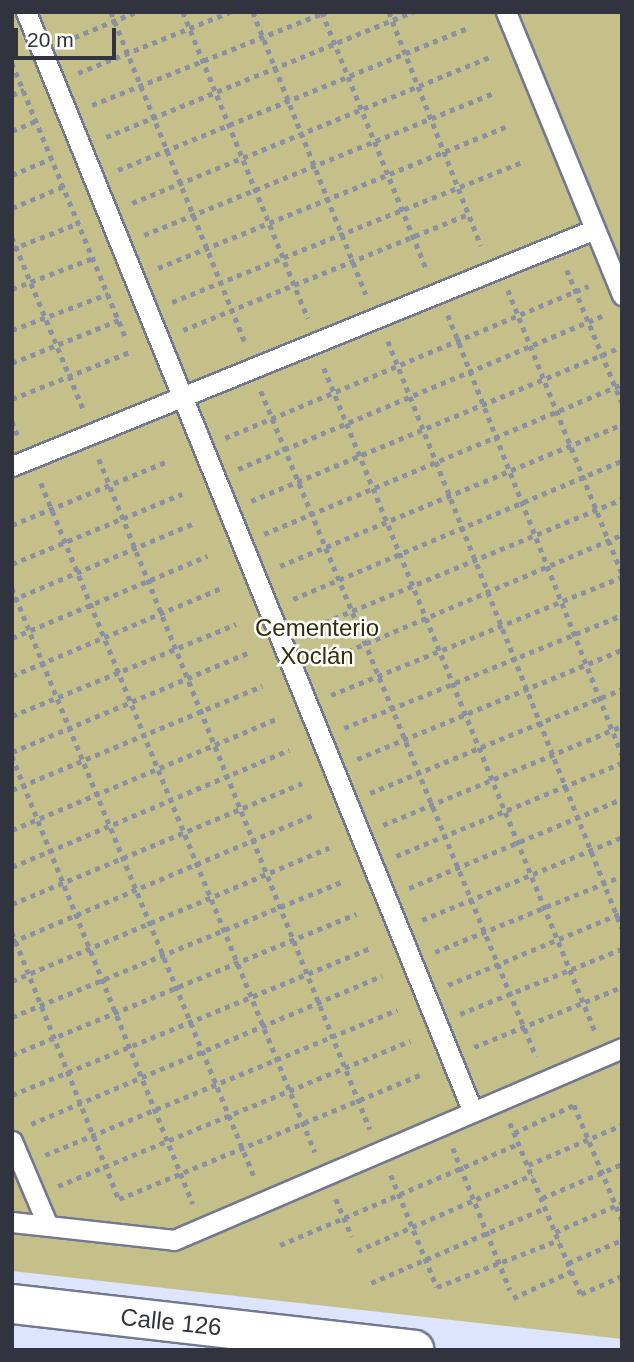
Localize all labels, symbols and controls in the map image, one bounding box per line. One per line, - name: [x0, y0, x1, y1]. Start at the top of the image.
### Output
- scale bar: [18, 14, 119, 58]
- text: 20 m: [27, 28, 74, 51]
- park label: Cementerio Xoclán: [255, 614, 379, 670]
- street label: Calle 126: [119, 1302, 223, 1342]

